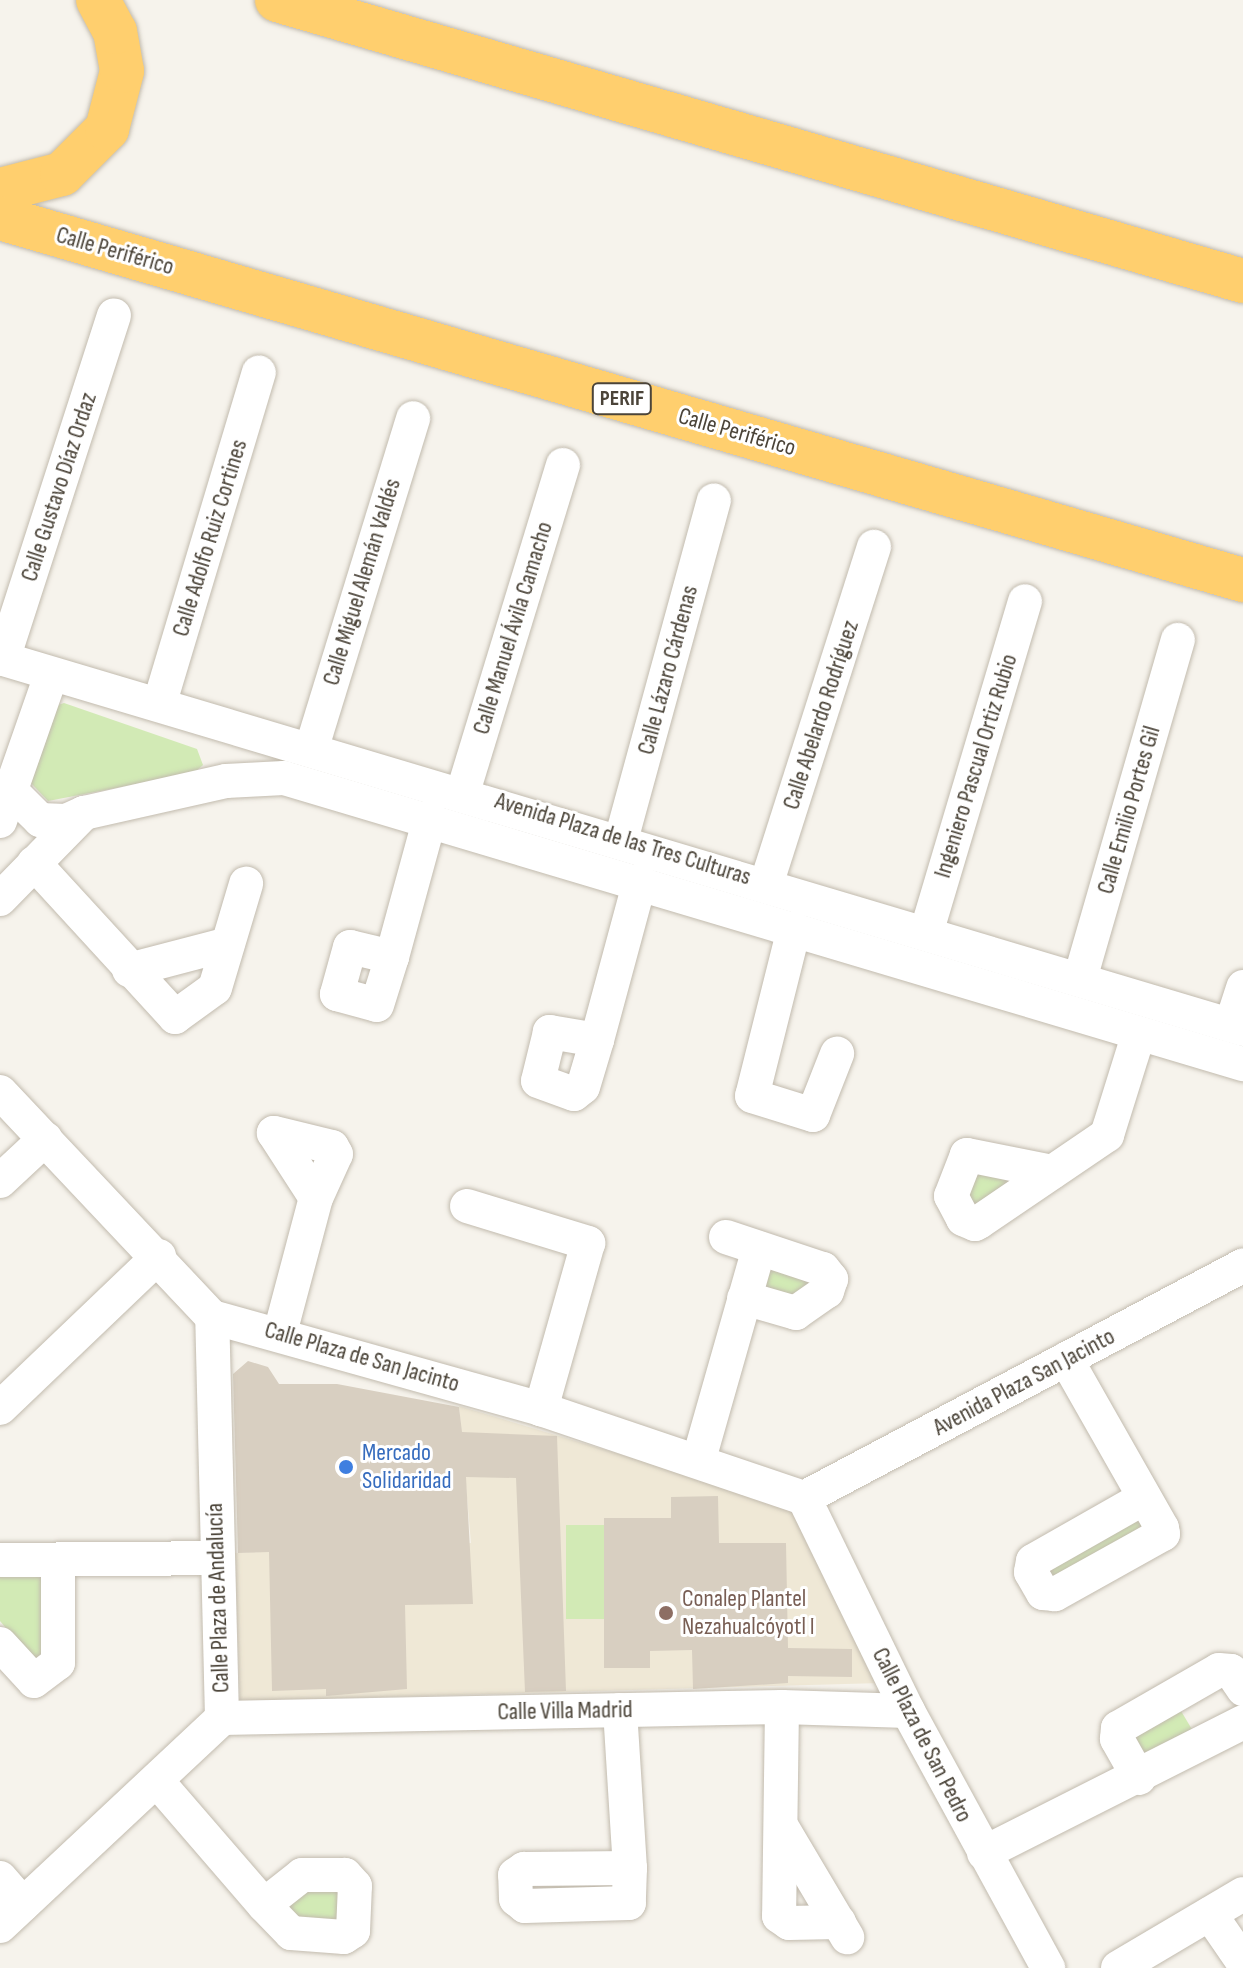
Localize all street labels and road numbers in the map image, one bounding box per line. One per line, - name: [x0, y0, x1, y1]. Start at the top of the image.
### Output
- street label: Calle Periférico: [53, 221, 177, 281]
- road number: PERIF: [590, 381, 654, 417]
- street label: Calle Gustavo Díaz Ordaz: [15, 389, 103, 585]
- street label: Calle Periférico: [675, 402, 799, 462]
- street label: Calle Adolfo Ruiz Cortines: [166, 436, 254, 640]
- street label: Calle Miguel Alemán Valdés: [317, 475, 407, 689]
- street label: Calle Manuel Ávila Camacho: [467, 518, 559, 738]
- street label: Calle Lázaro Cárdenas: [632, 582, 704, 758]
- street label: Calle Abelardo Rodríguez: [777, 617, 865, 813]
- street label: Ingeniero Pascual Ortiz Rubio: [928, 651, 1024, 881]
- street label: Calle Emilio Portes Gil: [1091, 723, 1167, 897]
- street label: Avenida Plaza de las Tres Culturas: [492, 786, 754, 892]
- street label: Calle Plaza de San Jacinto: [261, 1315, 463, 1399]
- street label: Avenida Plaza San Jacinto: [928, 1322, 1120, 1442]
- street label: Calle Plaza de Andalucía: [200, 1503, 236, 1693]
- street label: Calle Plaza de San Pedro: [866, 1643, 978, 1827]
- street label: Calle Villa Madrid: [497, 1695, 633, 1727]

